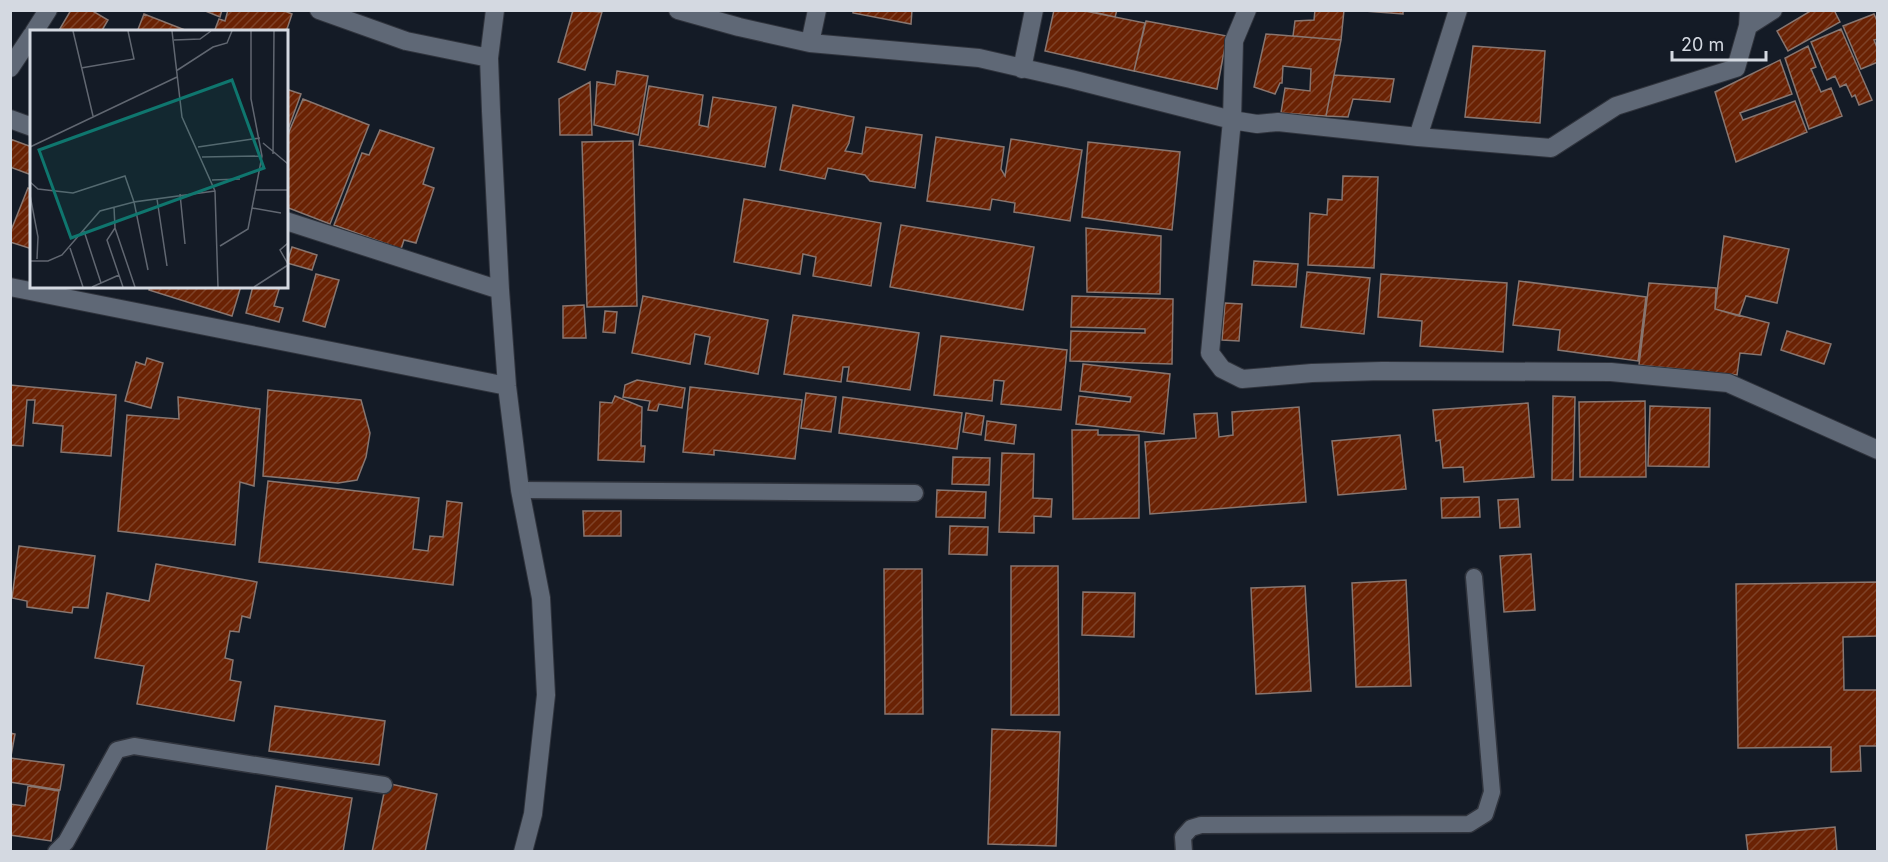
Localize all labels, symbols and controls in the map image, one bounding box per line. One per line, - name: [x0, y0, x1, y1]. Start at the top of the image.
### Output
- scale bar: [1672, 24, 1766, 62]
- inset map: [30, 30, 288, 288]
- text: 20 m: [1681, 34, 1724, 55]

